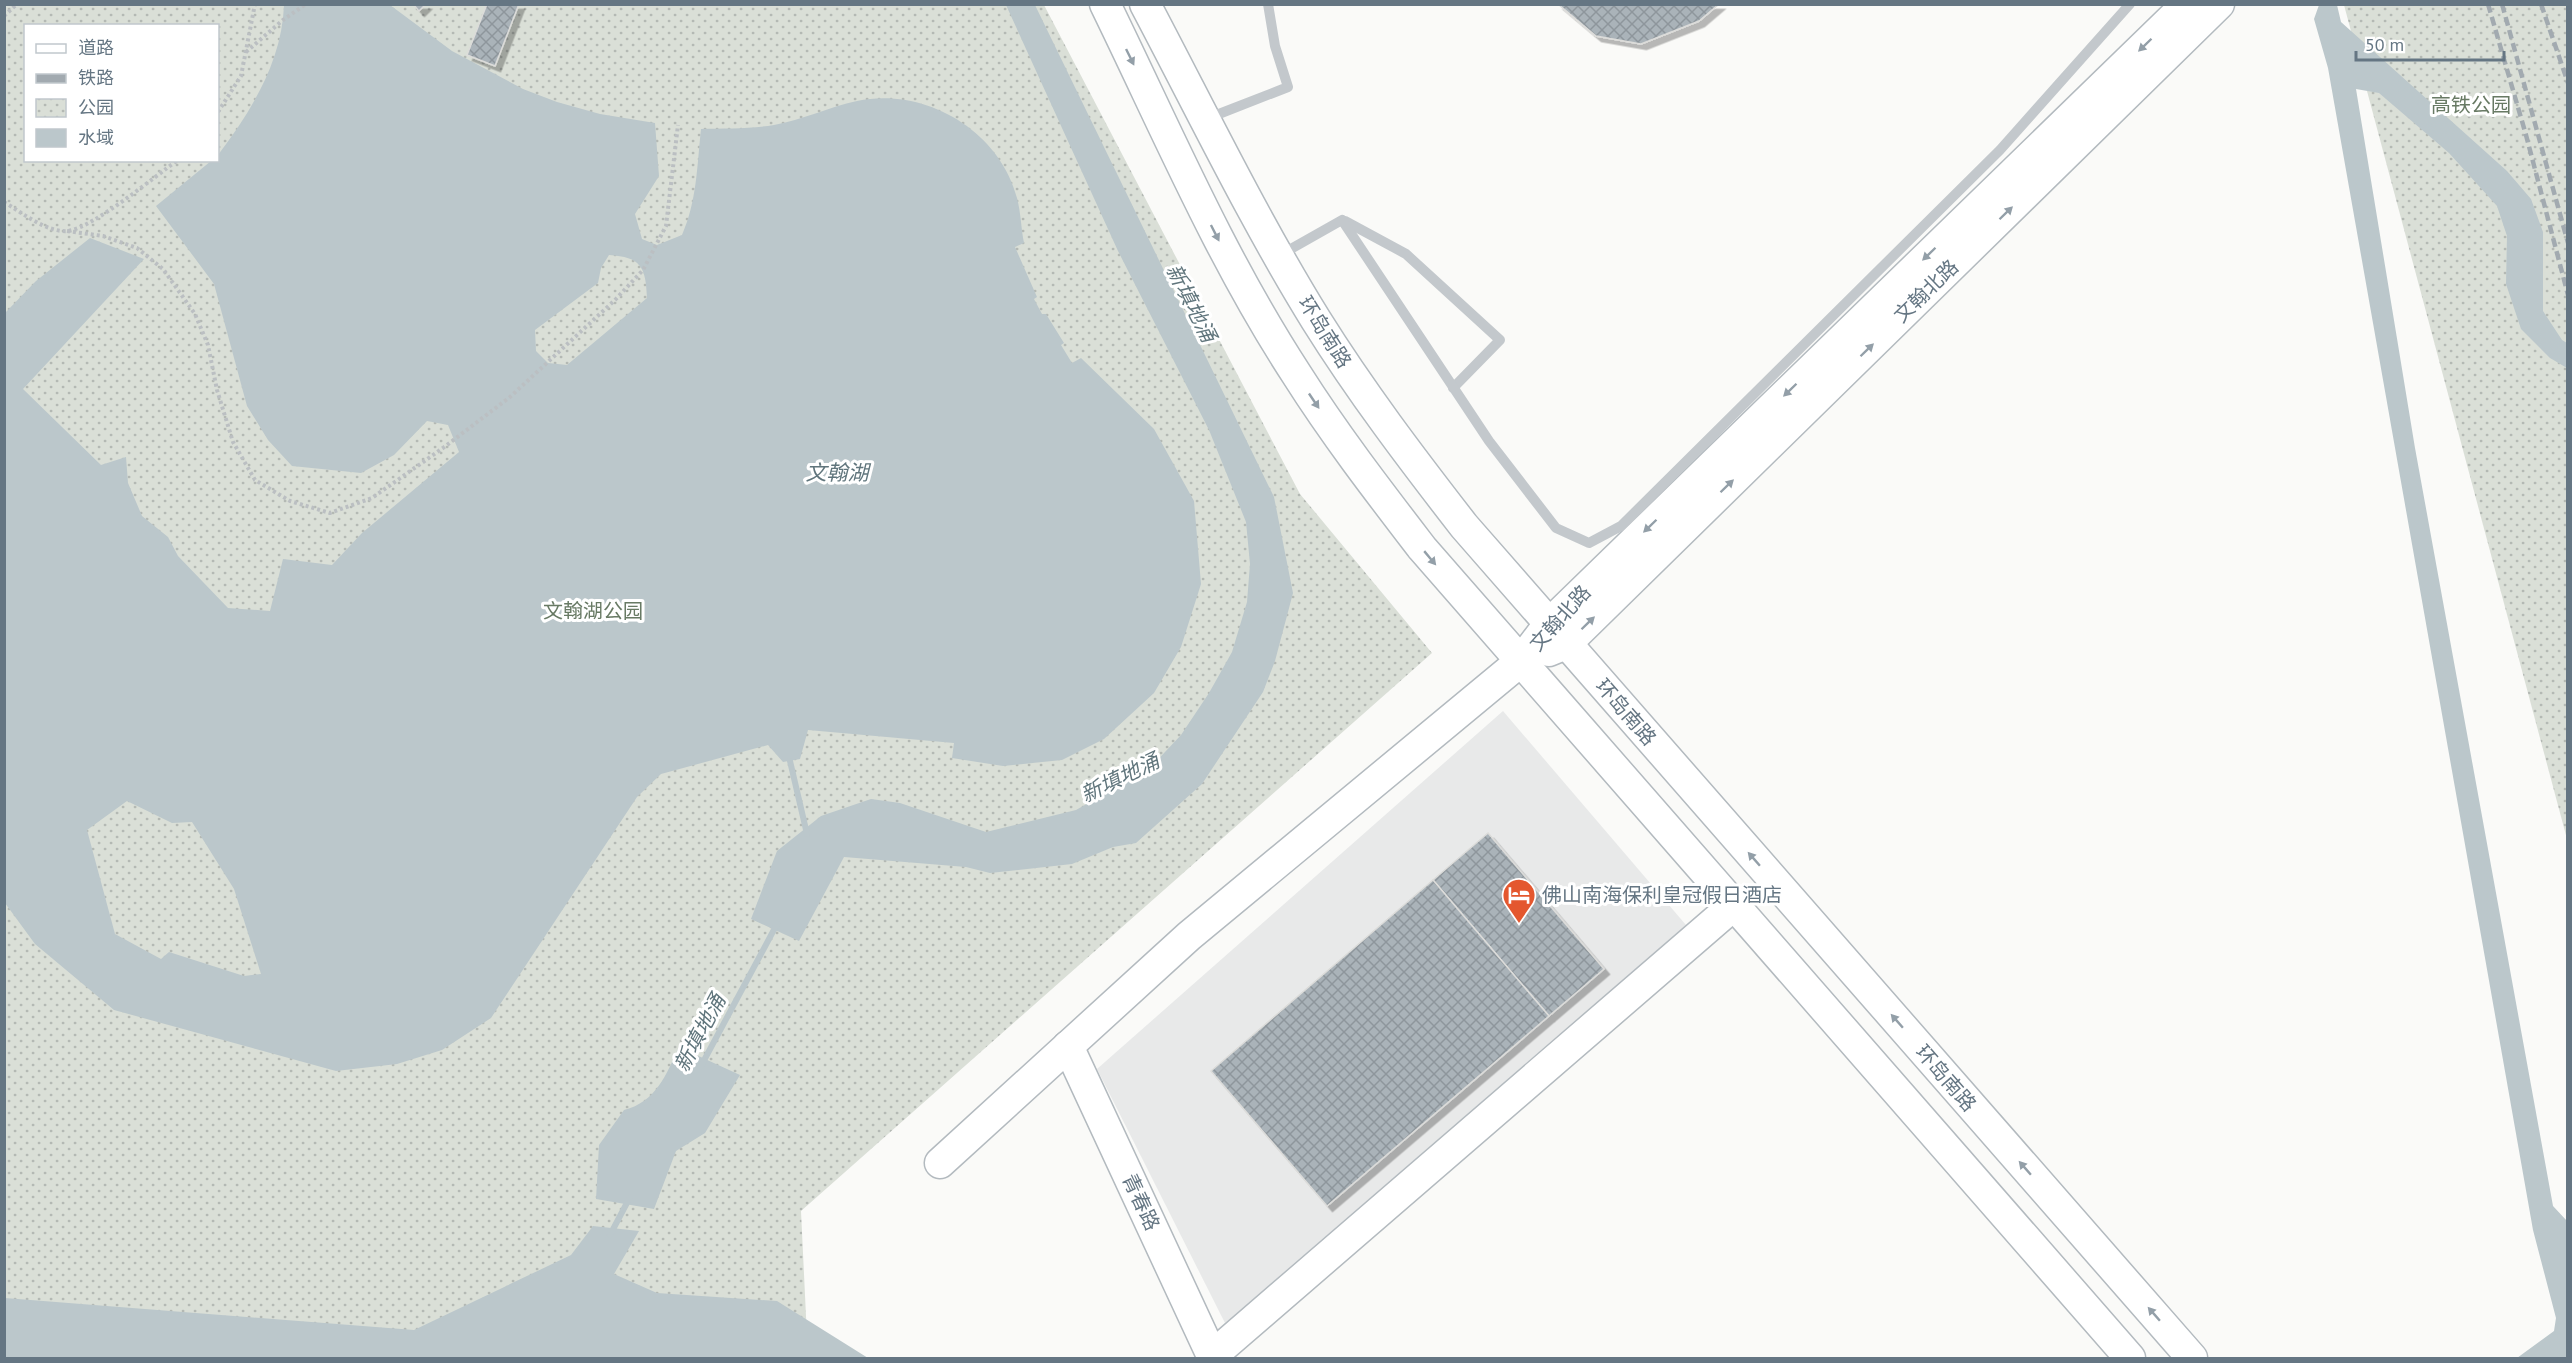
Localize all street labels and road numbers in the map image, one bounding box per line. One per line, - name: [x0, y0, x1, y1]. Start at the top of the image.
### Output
- street label: 文翰北路: [1888, 254, 1964, 328]
- street label: 环岛南路: [1293, 291, 1357, 373]
- street label: 文翰北路: [1524, 580, 1596, 656]
- street label: 环岛南路: [1590, 673, 1662, 751]
- street label: 环岛南路: [1910, 1039, 1982, 1117]
- street label: 青春路: [1117, 1169, 1165, 1235]

